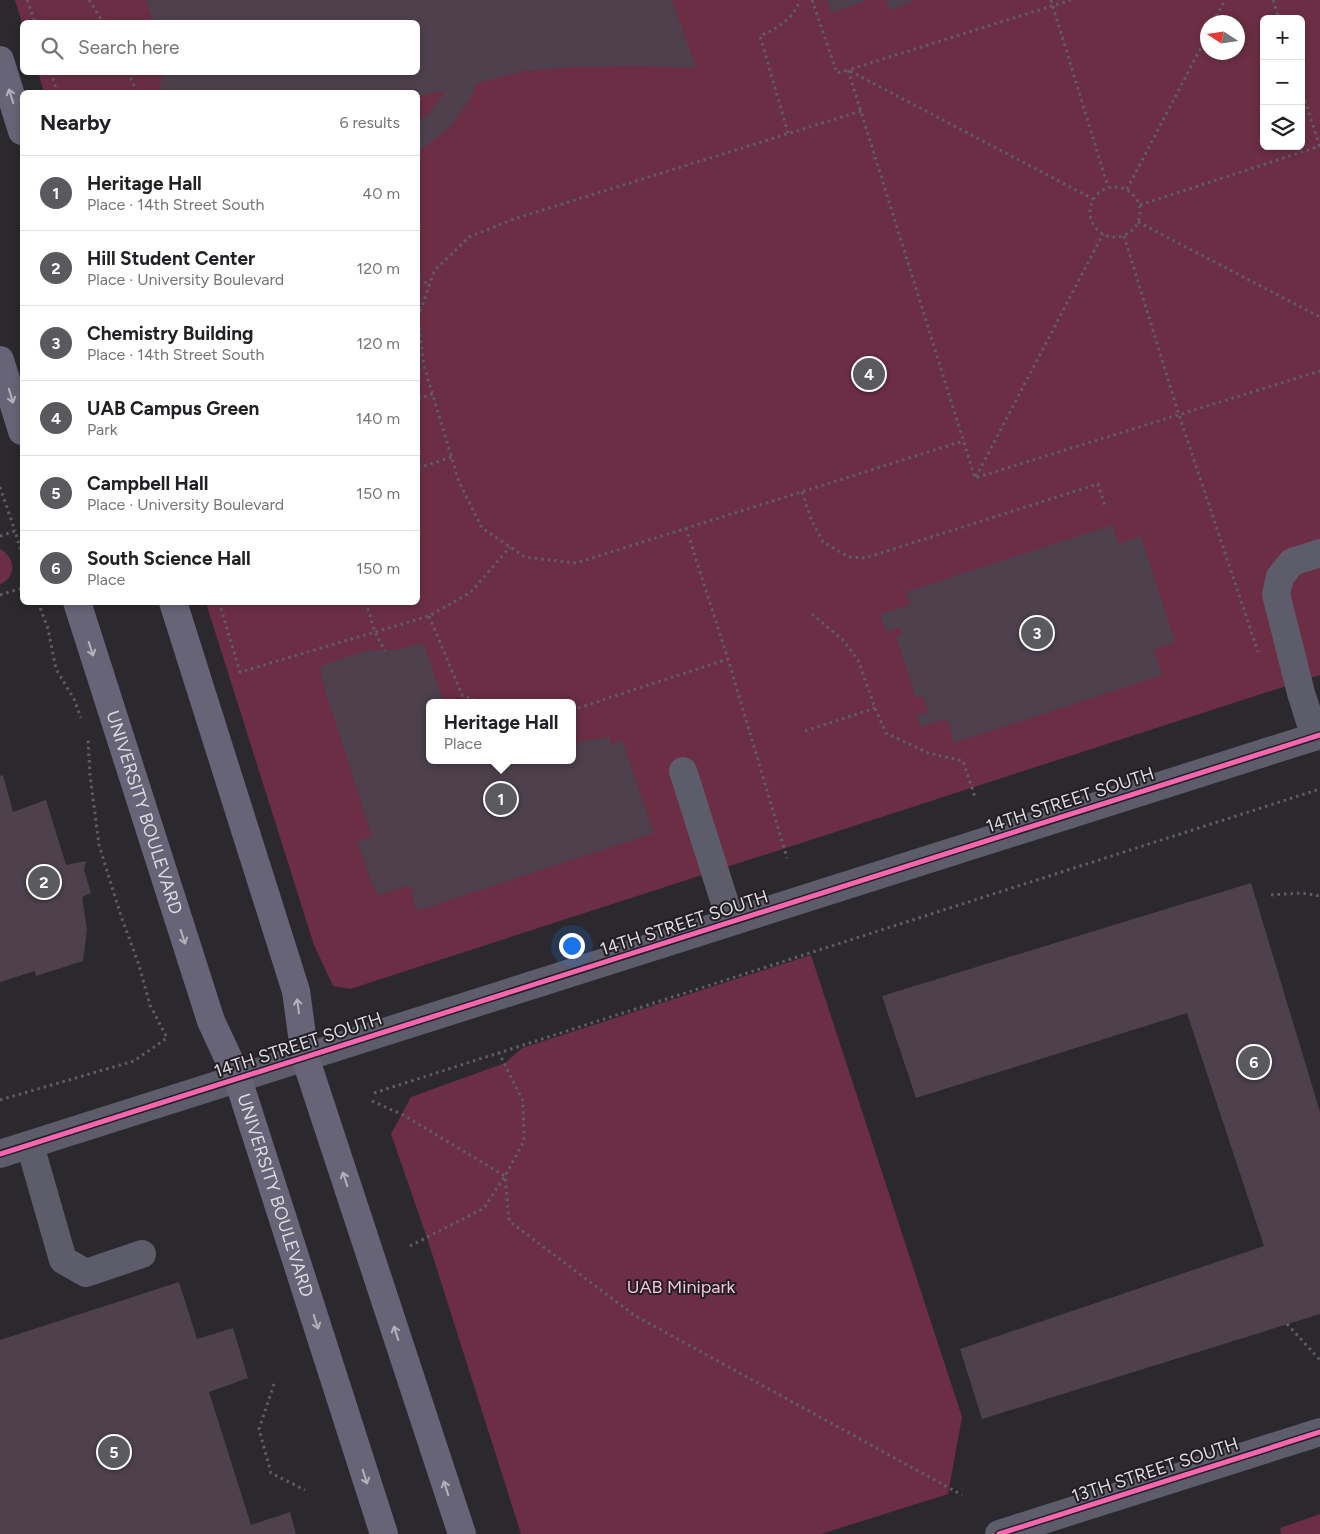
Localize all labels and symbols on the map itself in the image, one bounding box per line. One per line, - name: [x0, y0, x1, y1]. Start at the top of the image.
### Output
- north arrow: [1200, 15, 1245, 60]
- one-way arrow: [6, 88, 16, 104]
- pin: 4: [853, 355, 885, 393]
- one-way arrow: [7, 387, 17, 403]
- pin: 3: [1021, 614, 1053, 652]
- one-way arrow: [87, 641, 97, 657]
- street label: UNIVERSITY BOULEVARD: [101, 708, 187, 917]
- street label: 14TH STREET SOUTH: [983, 762, 1157, 838]
- pin: 1: [485, 780, 517, 818]
- pin: 2: [28, 863, 60, 901]
- street label: 14TH STREET SOUTH: [597, 885, 771, 961]
- one-way arrow: [179, 929, 189, 945]
- your location: [559, 933, 585, 959]
- one-way arrow: [293, 998, 303, 1014]
- street label: 14TH STREET SOUTH: [211, 1007, 385, 1083]
- pin: 6: [1238, 1043, 1270, 1081]
- street label: UNIVERSITY BOULEVARD: [232, 1091, 318, 1300]
- one-way arrow: [340, 1172, 349, 1187]
- park label: UAB Minipark: [627, 1276, 736, 1298]
- one-way arrow: [312, 1314, 321, 1329]
- one-way arrow: [390, 1326, 400, 1342]
- pin: 5: [98, 1433, 130, 1471]
- street label: 13TH STREET SOUTH: [1069, 1433, 1241, 1507]
- one-way arrow: [361, 1468, 371, 1484]
- one-way arrow: [441, 1480, 451, 1496]

